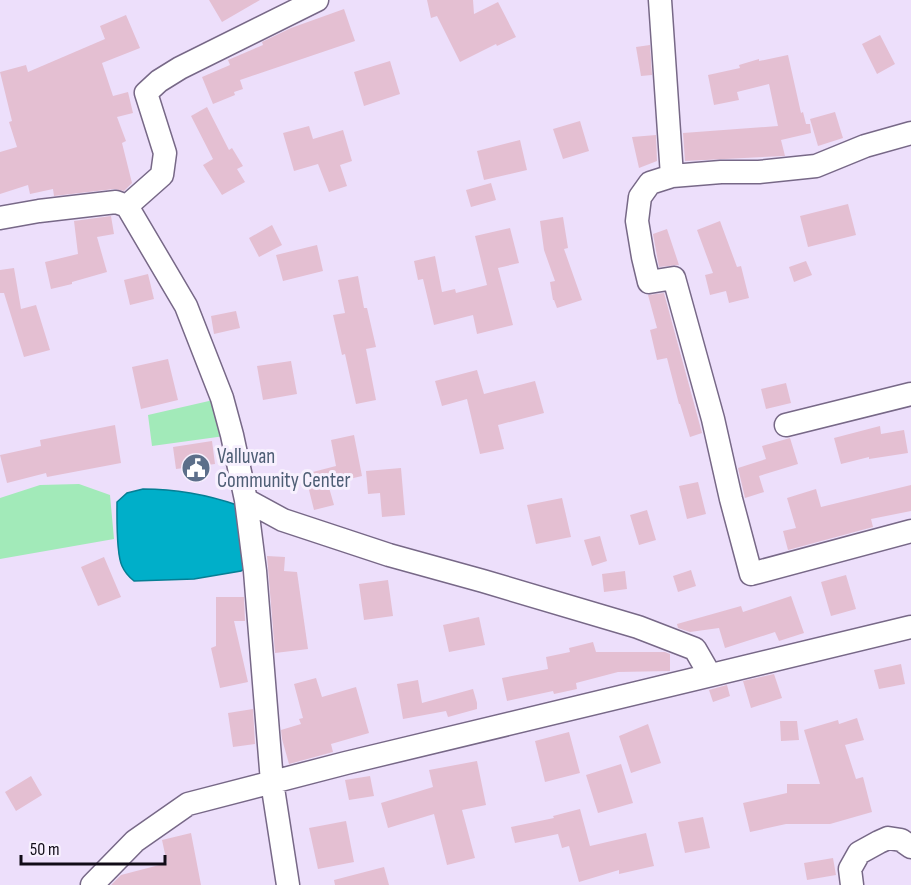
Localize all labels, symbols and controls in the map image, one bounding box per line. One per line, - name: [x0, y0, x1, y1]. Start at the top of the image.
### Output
- place label: Valluvan Community Center: [217, 444, 351, 493]
- public building icon: Valluvan Community Center: [180, 452, 212, 484]
- scale bar: [21, 828, 165, 866]
- text: 50 m: [30, 839, 60, 860]

